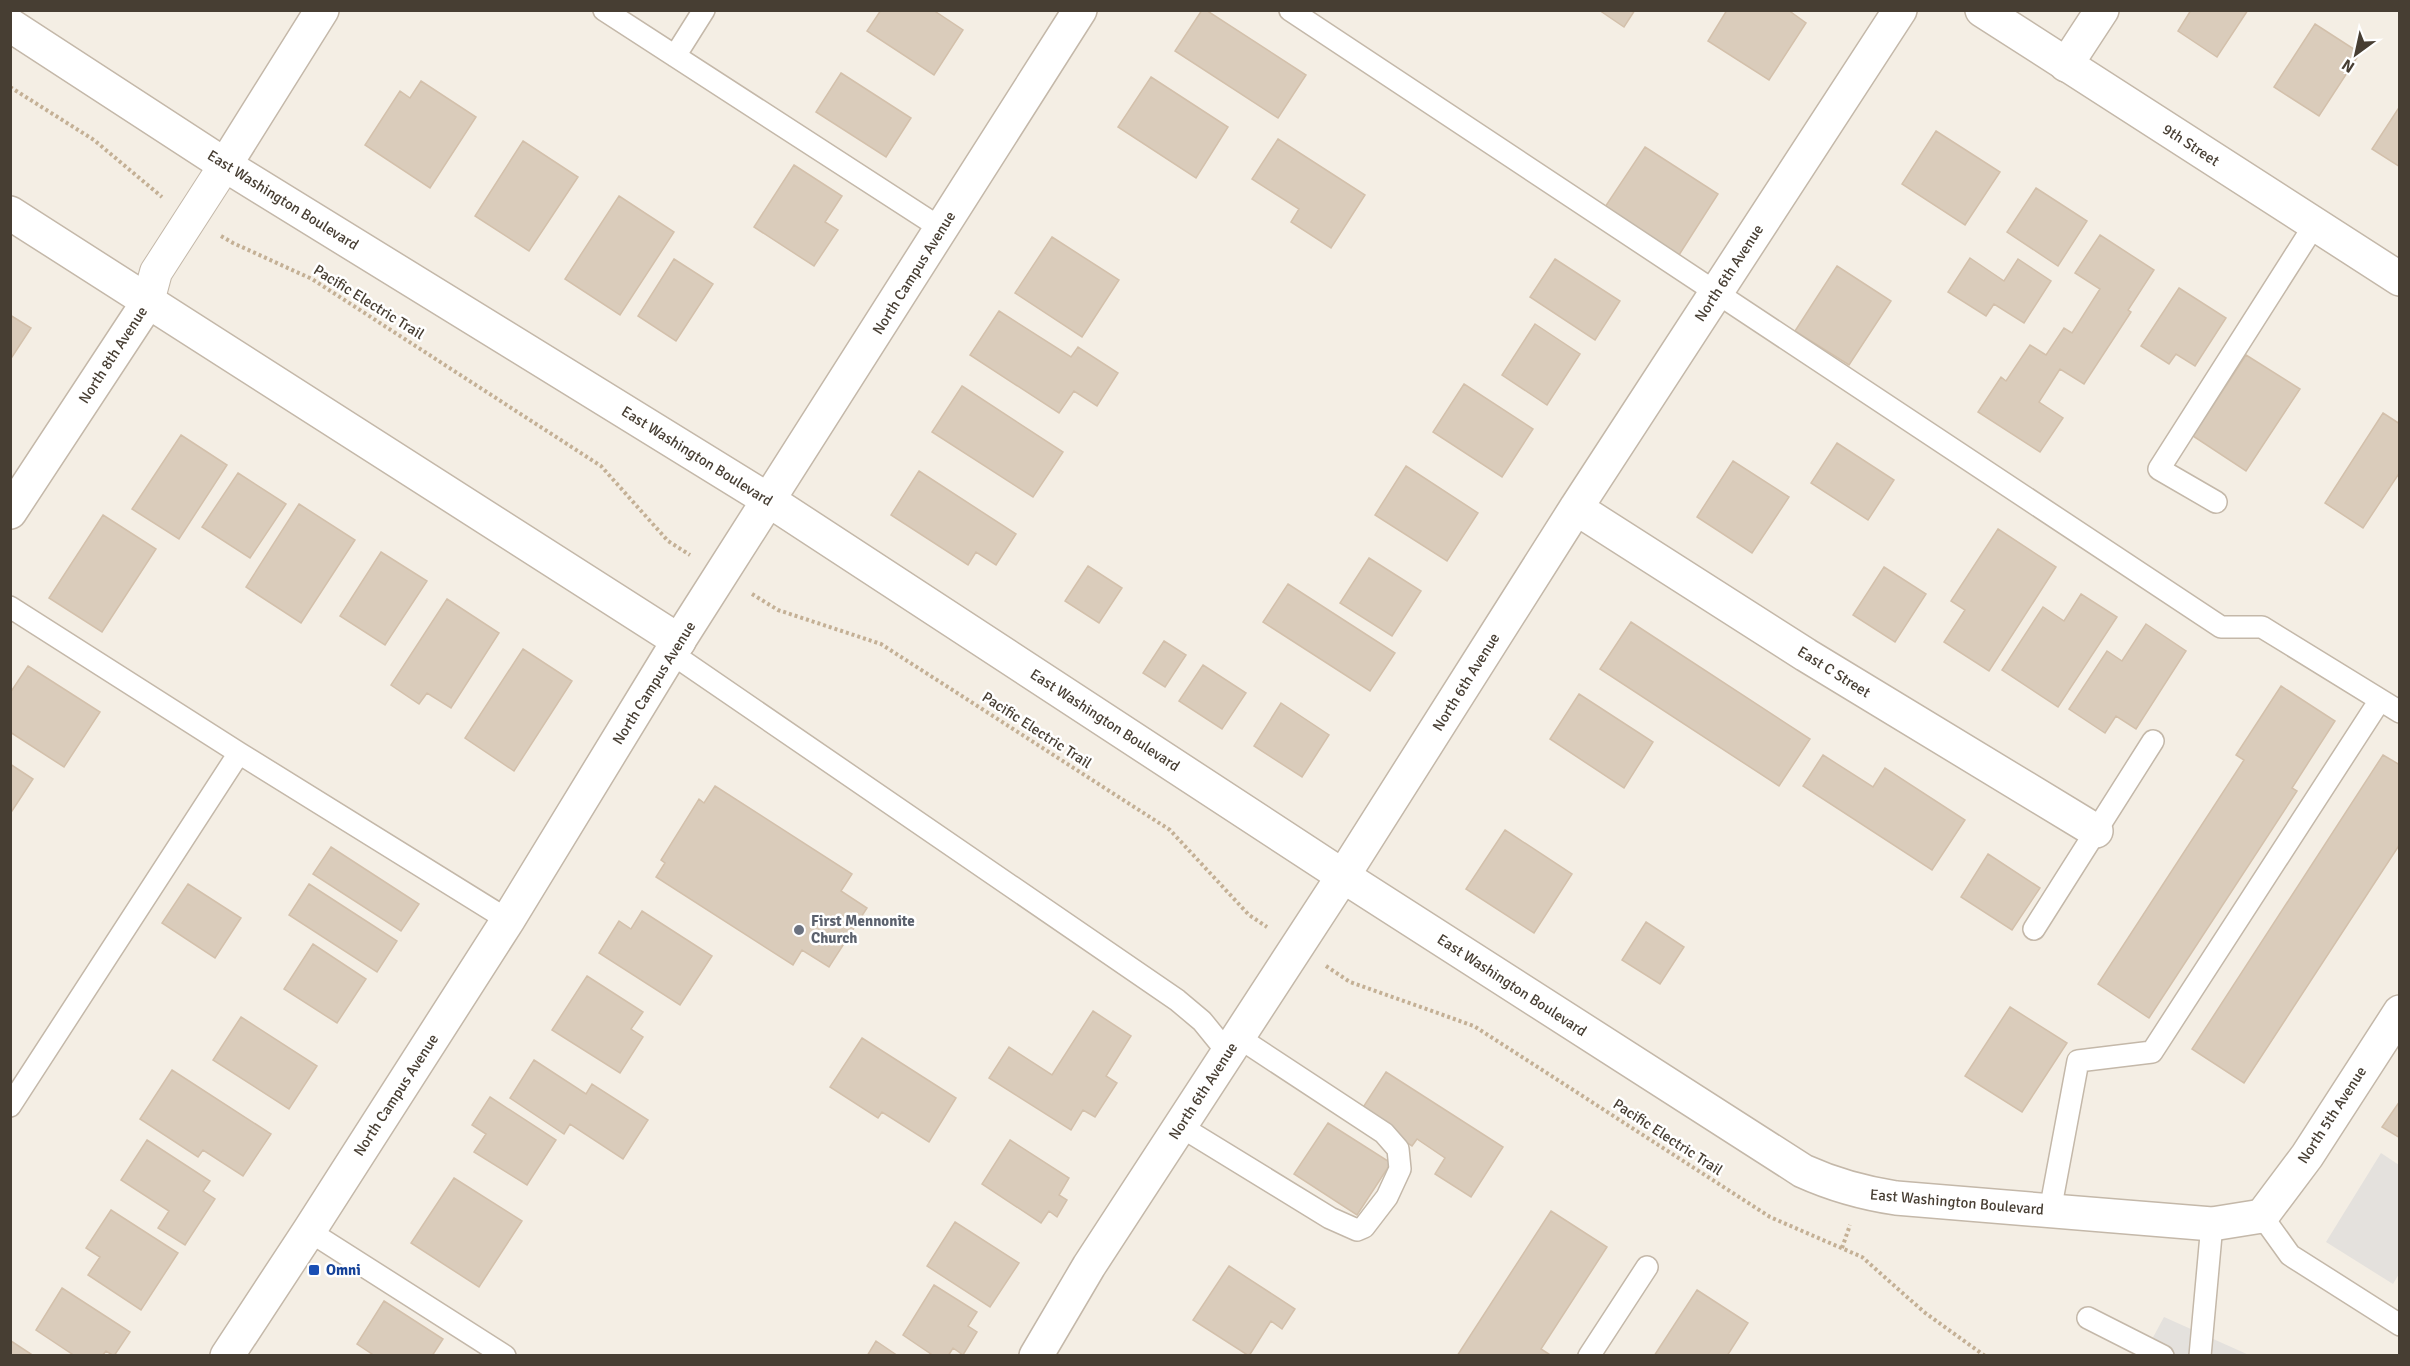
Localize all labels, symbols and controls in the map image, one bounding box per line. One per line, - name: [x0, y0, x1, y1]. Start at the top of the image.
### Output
- north arrow: [2326, 24, 2386, 84]
- text: N: [2338, 54, 2358, 77]
- street label: 9th Street: [2159, 120, 2223, 170]
- street label: East Washington Boulevard: [204, 146, 362, 254]
- street label: North Campus Avenue: [869, 208, 959, 338]
- street label: North 6th Avenue: [1691, 221, 1767, 325]
- street label: Pacific Electric Trail: [310, 261, 428, 343]
- street label: North 8th Avenue: [75, 303, 151, 407]
- street label: East Washington Boulevard: [618, 402, 776, 510]
- street label: North Campus Avenue: [609, 618, 699, 748]
- street label: North 6th Avenue: [1429, 630, 1503, 734]
- street label: East C Street: [1794, 642, 1874, 702]
- street label: East Washington Boulevard: [1027, 665, 1183, 775]
- street label: Pacific Electric Trail: [979, 688, 1095, 772]
- place label: First Mennonite Church: [811, 912, 915, 947]
- marker: First Mennonite Church: [792, 923, 806, 937]
- street label: East Washington Boulevard: [1434, 930, 1590, 1040]
- street label: North Campus Avenue: [350, 1031, 442, 1159]
- street label: North 6th Avenue: [1165, 1039, 1241, 1143]
- street label: North 5th Avenue: [2294, 1063, 2370, 1167]
- street label: Pacific Electric Trail: [1610, 1095, 1726, 1179]
- street label: East Washington Boulevard: [1869, 1185, 2045, 1219]
- place label: Omni: [326, 1261, 361, 1279]
- marker: Omni: [307, 1263, 321, 1277]

